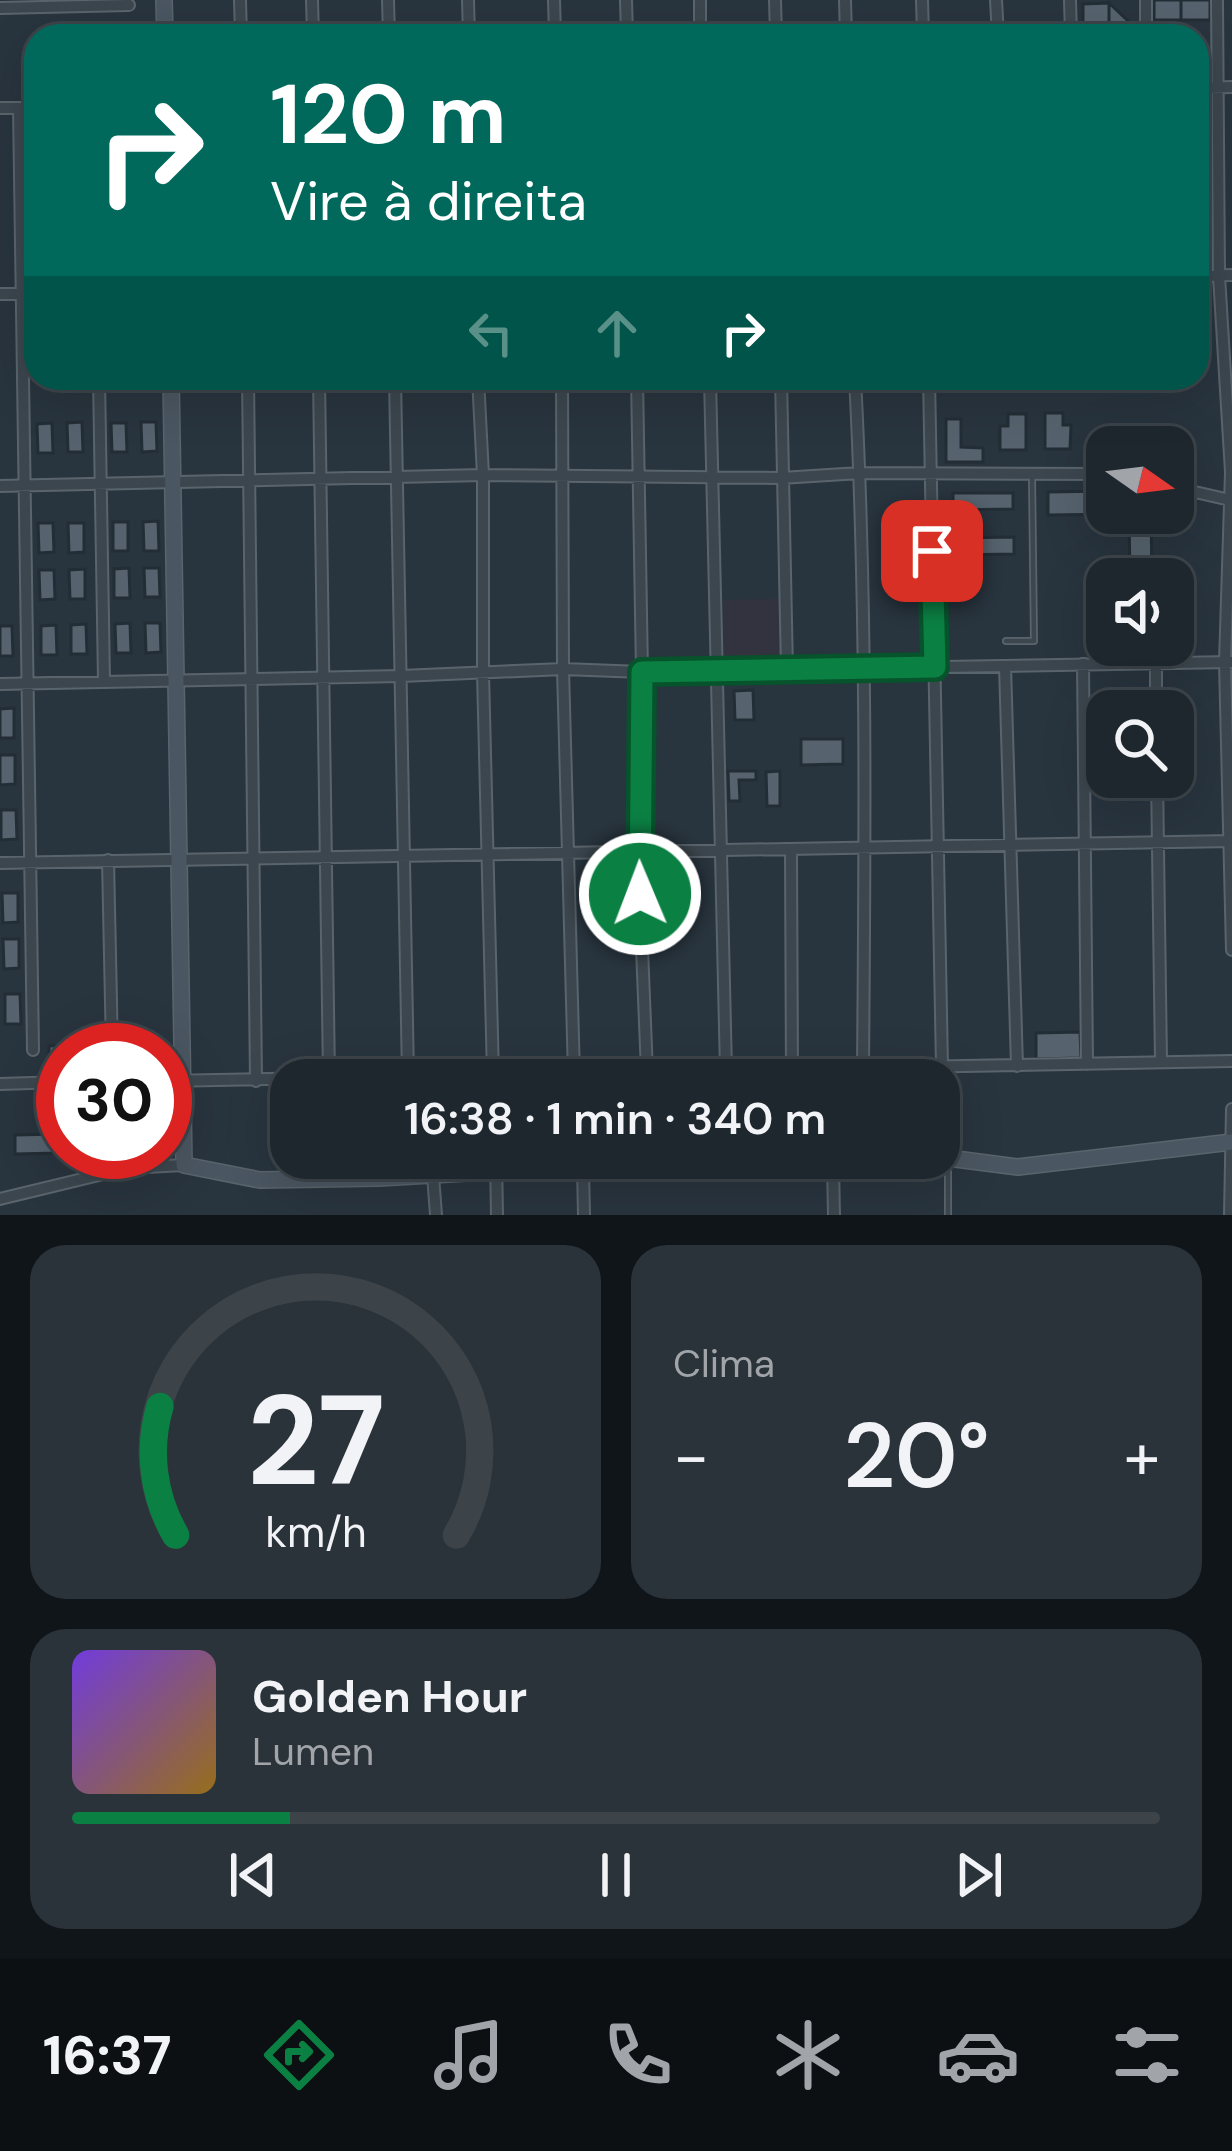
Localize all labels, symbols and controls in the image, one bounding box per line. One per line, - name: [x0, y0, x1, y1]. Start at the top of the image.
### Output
- text: 120 m: [270, 60, 507, 169]
- icon: right: [72, 72, 228, 228]
- text: Vire à direita: [270, 166, 587, 237]
- icon: left: [458, 300, 524, 366]
- icon: ahead: [584, 300, 650, 366]
- icon: right: [710, 300, 776, 366]
- north arrow: [1086, 426, 1194, 534]
- map controls: [1086, 426, 1194, 798]
- pin: [881, 500, 983, 602]
- icon: arrive: [899, 518, 965, 584]
- button: sound: [1086, 558, 1194, 666]
- button: search: [1086, 690, 1194, 798]
- position arrow: [577, 831, 703, 957]
- speed limit sign: 30: [36, 1023, 192, 1179]
- text: 16:38 · 1 min · 340 m: [404, 1089, 826, 1148]
- text: Clima: [673, 1338, 775, 1389]
- text: 27: [246, 1360, 385, 1523]
- text: 20°: [843, 1398, 990, 1515]
- text: −: [673, 1414, 709, 1499]
- text: +: [1124, 1414, 1160, 1499]
- text: km/h: [265, 1504, 366, 1560]
- text: Golden Hour: [252, 1667, 527, 1726]
- text: Lumen: [252, 1726, 374, 1777]
- icon: previous: [220, 1842, 286, 1908]
- icon: pause: [583, 1842, 649, 1908]
- icon: next: [946, 1842, 1012, 1908]
- icon: directions: [257, 2013, 341, 2097]
- icon: music: [427, 2013, 511, 2097]
- icon: phone: [596, 2013, 680, 2097]
- icon: climate: [766, 2013, 850, 2097]
- icon: car: [936, 2013, 1020, 2097]
- icon: filters: [1105, 2013, 1189, 2097]
- text: 16:37: [43, 2020, 172, 2091]

